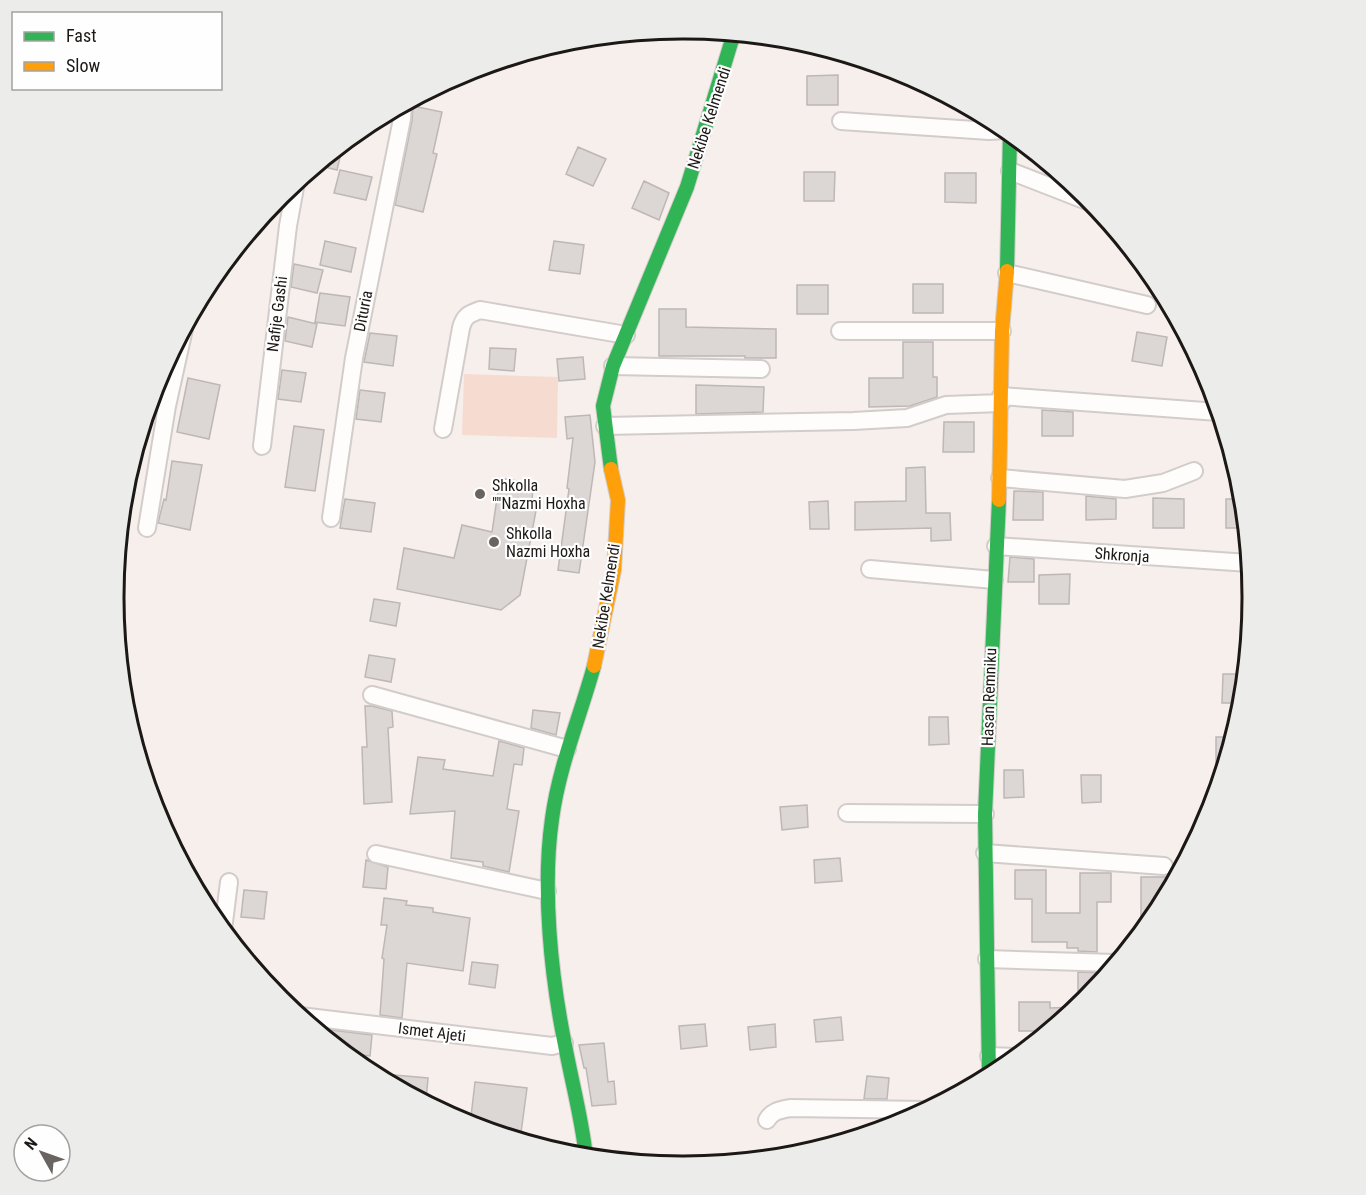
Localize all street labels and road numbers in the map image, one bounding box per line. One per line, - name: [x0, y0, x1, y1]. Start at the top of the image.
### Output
- street label: Nekibe Kelmendi: [684, 65, 734, 171]
- street label: Nafije Gashi: [263, 275, 291, 353]
- street label: Dituria: [350, 289, 376, 333]
- street label: Nekibe Kelmendi: [588, 542, 624, 650]
- street label: Shkronja: [1094, 544, 1150, 566]
- street label: Hasan Remniku: [978, 648, 1000, 746]
- street label: Ismet Ajeti: [397, 1018, 467, 1046]

